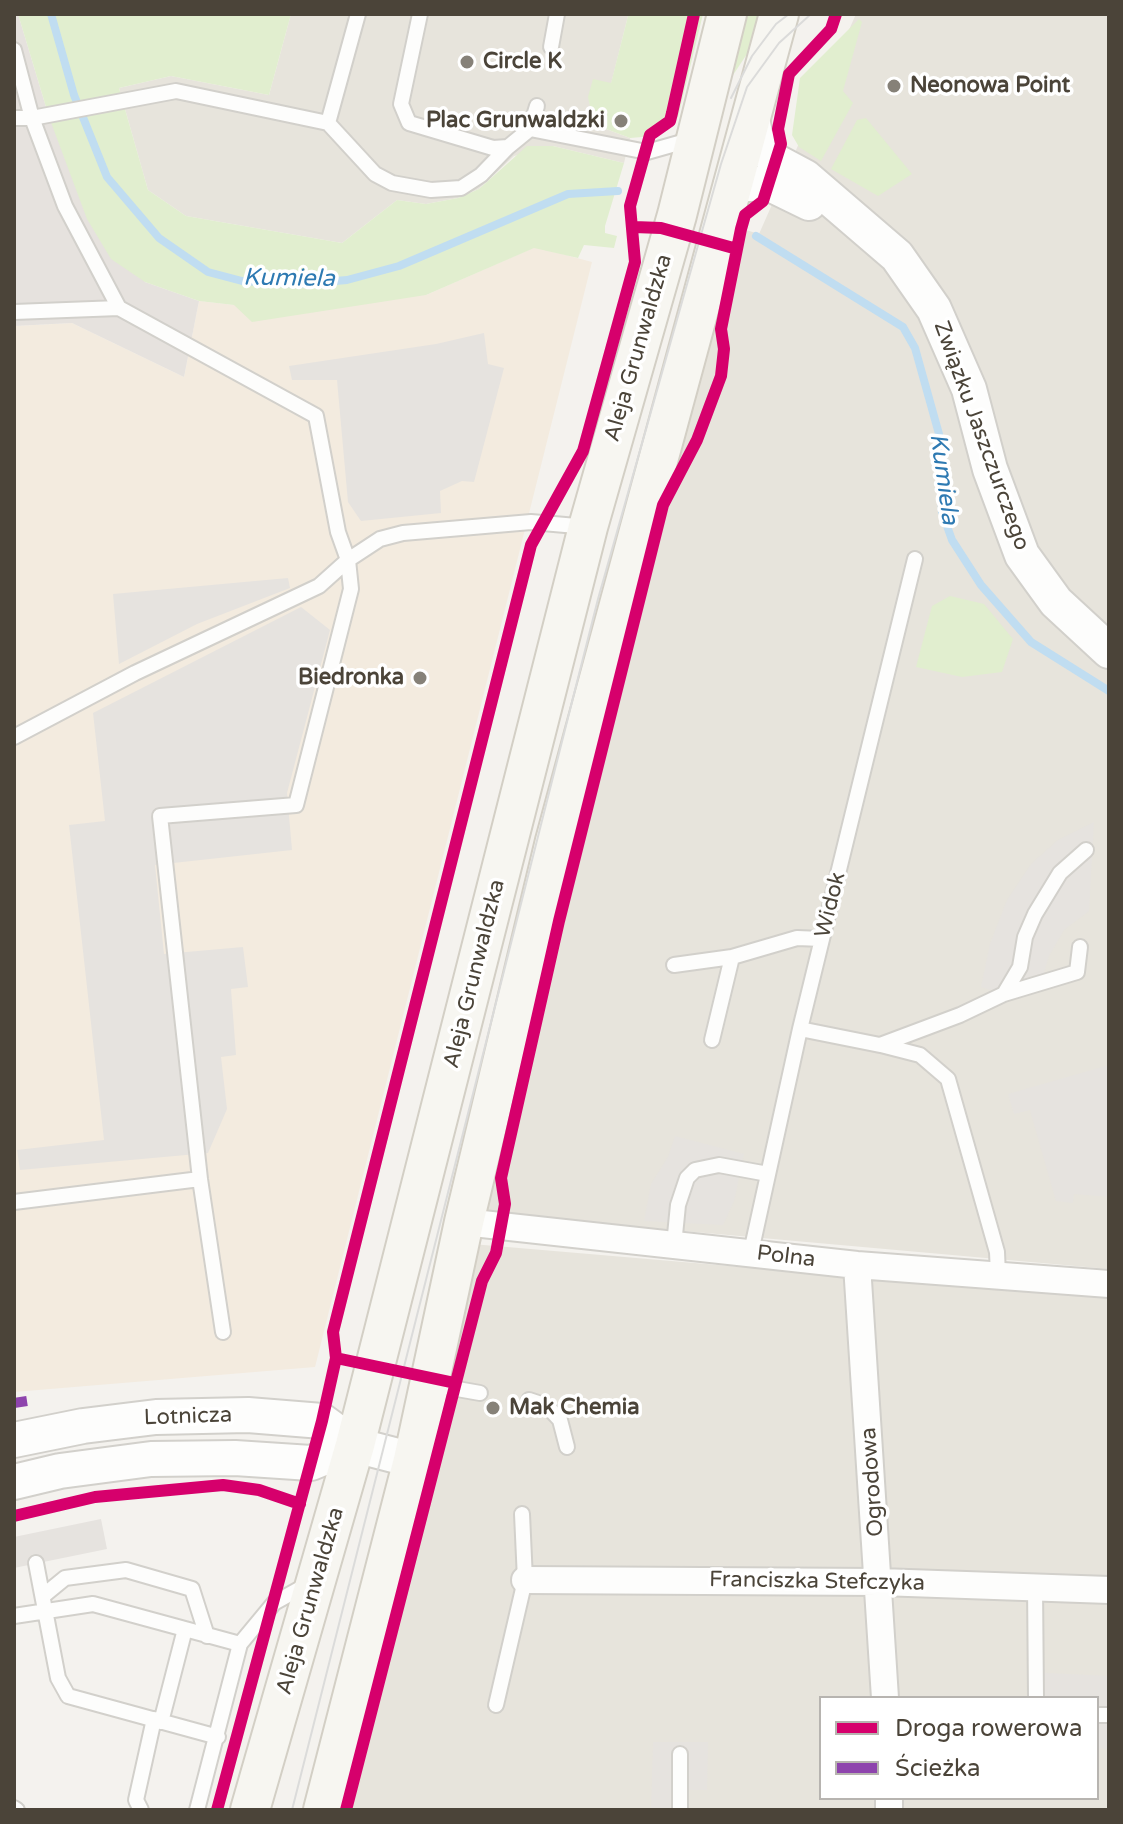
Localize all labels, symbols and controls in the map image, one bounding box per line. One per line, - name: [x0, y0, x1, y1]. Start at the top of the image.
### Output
- place label: Circle K: [483, 49, 562, 75]
- marker: Circle K: [458, 53, 476, 71]
- place label: Neonowa Point: [910, 73, 1070, 99]
- marker: Neonowa Point: [885, 77, 903, 95]
- place label: Plac Grunwaldzki: [426, 108, 605, 134]
- marker: Plac Grunwaldzki: [612, 112, 630, 130]
- street label: Aleja Grunwaldzka: [600, 251, 678, 445]
- water label: Kumiela: [243, 264, 335, 294]
- street label: Związku Jaszczurczego: [927, 318, 1035, 554]
- water label: Kumiela: [922, 432, 964, 526]
- place label: Biedronka: [298, 665, 404, 691]
- marker: Biedronka: [411, 669, 429, 687]
- street label: Widok: [810, 869, 852, 941]
- street label: Aleja Grunwaldzka: [439, 877, 511, 1071]
- street label: Polna: [755, 1240, 817, 1274]
- place label: Mak Chemia: [509, 1395, 640, 1421]
- marker: Mak Chemia: [484, 1399, 502, 1417]
- street label: Lotnicza: [143, 1402, 233, 1432]
- street label: Ogrodowa: [856, 1426, 890, 1538]
- street label: Aleja Grunwaldzka: [272, 1504, 350, 1698]
- street label: Franciszka Stefczyka: [709, 1567, 925, 1597]
- legend: [819, 1696, 1099, 1800]
- text: Droga rowerowa: [895, 1714, 1082, 1743]
- text: Ścieżka: [895, 1754, 980, 1783]

